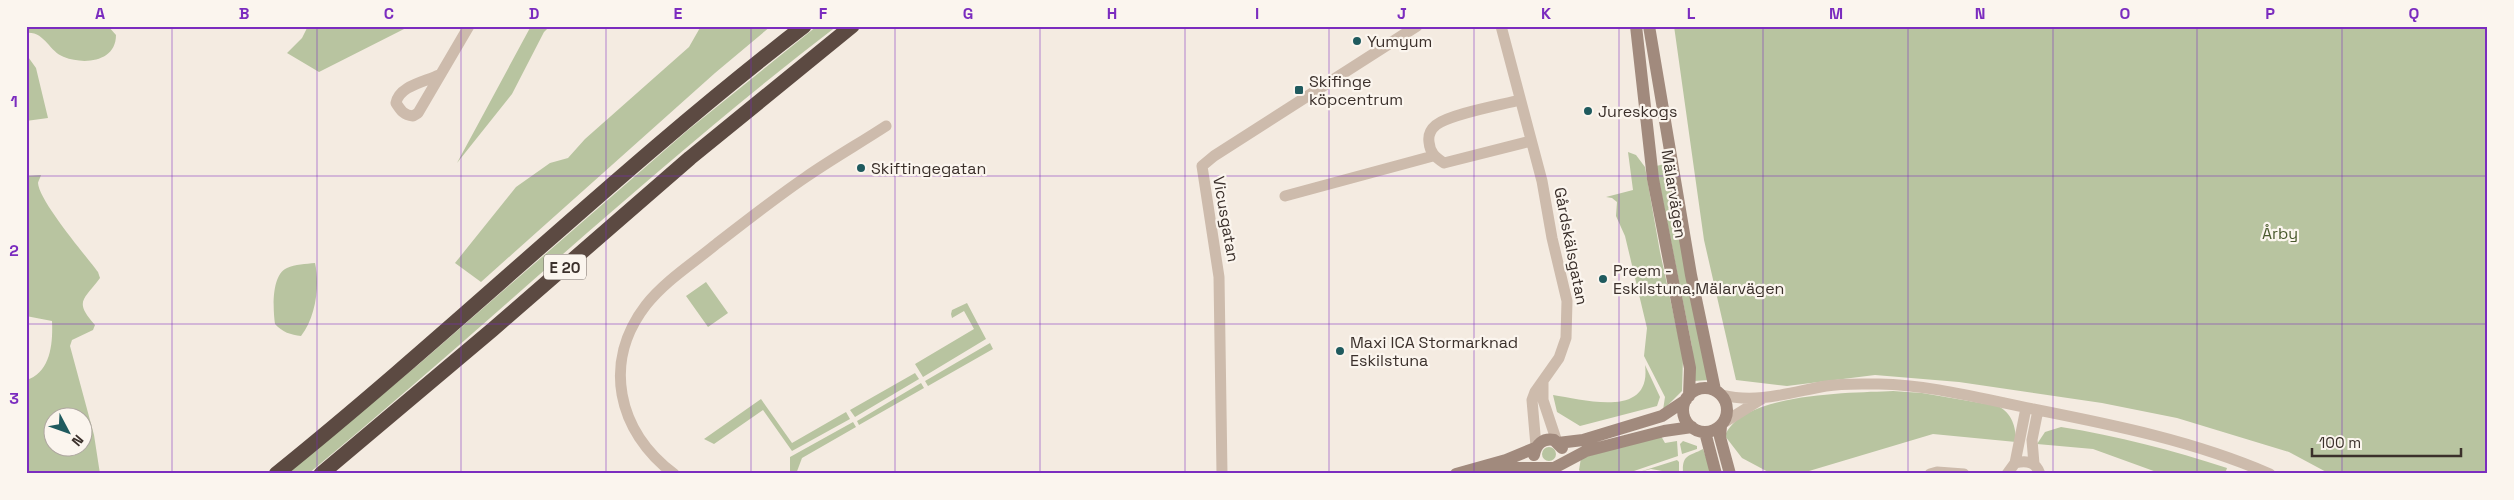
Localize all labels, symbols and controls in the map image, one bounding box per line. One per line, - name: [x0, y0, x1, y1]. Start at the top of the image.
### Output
- text: A: [95, 3, 105, 24]
- text: B: [239, 3, 249, 24]
- text: C: [384, 3, 394, 24]
- text: D: [529, 3, 539, 24]
- text: E: [674, 3, 683, 24]
- text: F: [819, 3, 828, 24]
- text: G: [963, 3, 973, 24]
- text: H: [1107, 3, 1117, 24]
- text: I: [1255, 3, 1259, 24]
- text: J: [1397, 3, 1407, 24]
- text: K: [1541, 3, 1551, 24]
- text: L: [1687, 3, 1696, 24]
- text: M: [1829, 3, 1843, 24]
- text: N: [1975, 3, 1985, 24]
- text: O: [2120, 3, 2131, 24]
- text: P: [2265, 3, 2275, 24]
- text: Q: [2409, 3, 2420, 24]
- place label: Yumyum: [1367, 31, 1432, 52]
- marker: Yumyum: [1351, 35, 1363, 47]
- place label: Skifinge köpcentrum: [1309, 71, 1403, 110]
- marker: Skifinge köpcentrum: [1293, 84, 1305, 96]
- text: 1: [10, 91, 18, 112]
- place label: Jureskogs: [1598, 101, 1677, 122]
- marker: Jureskogs: [1582, 105, 1594, 117]
- street label: Mälarvägen: [1657, 148, 1691, 240]
- place label: Skiftingegatan: [871, 158, 986, 179]
- marker: Skiftingegatan: [855, 162, 867, 174]
- street label: Vicusgatan: [1208, 174, 1244, 264]
- street label: Gårdskälsgatan: [1549, 185, 1593, 307]
- park label: Årby: [2262, 223, 2298, 244]
- text: 2: [9, 240, 19, 261]
- road number: E 20: [544, 254, 586, 280]
- place label: Preem - Eskilstuna,Mälarvägen: [1613, 260, 1784, 299]
- marker: Preem - Eskilstuna,Mälarvägen: [1597, 273, 1609, 285]
- place label: Maxi ICA Stormarknad Eskilstuna: [1350, 332, 1518, 371]
- marker: Maxi ICA Stormarknad Eskilstuna: [1334, 345, 1346, 357]
- text: 3: [9, 388, 19, 409]
- north arrow: [42, 408, 92, 458]
- scale bar: [2312, 425, 2460, 457]
- text: N: [68, 431, 88, 450]
- text: 100 m: [2319, 433, 2361, 452]

